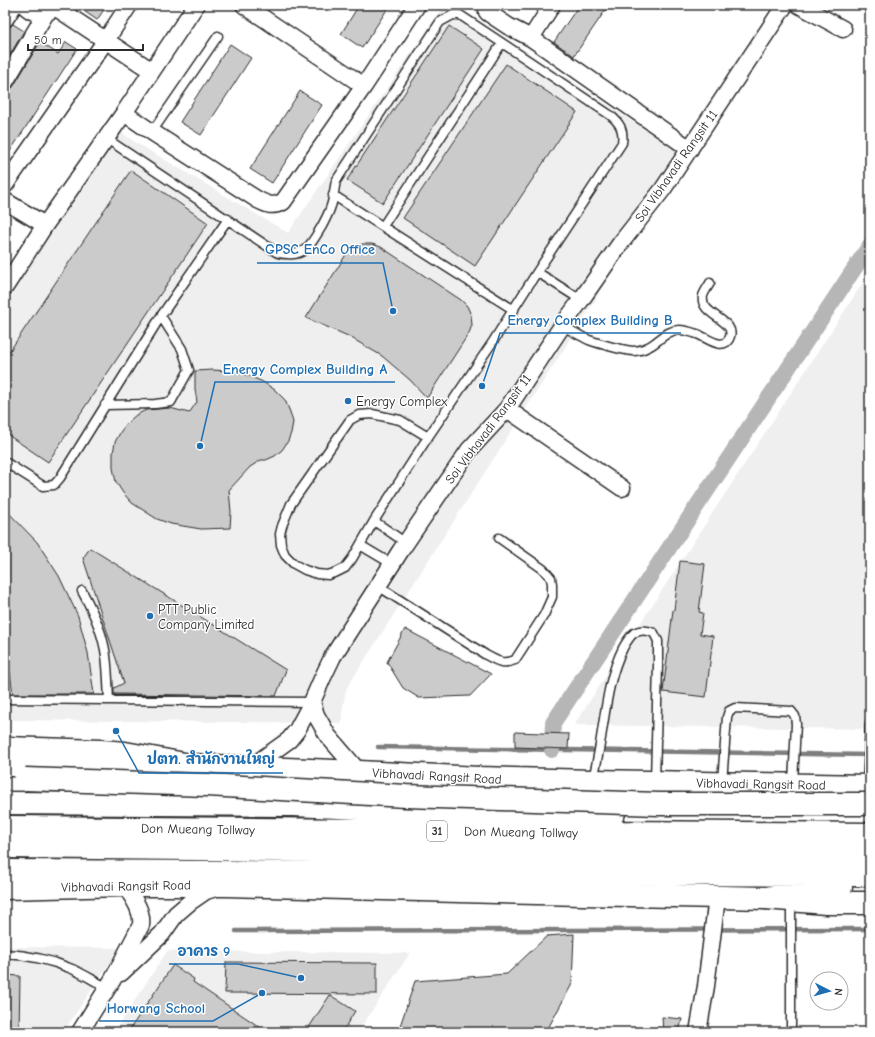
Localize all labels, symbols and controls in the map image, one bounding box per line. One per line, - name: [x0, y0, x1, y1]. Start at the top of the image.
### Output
- scale bar: [28, 26, 143, 52]
- text: 50 m: [34, 33, 62, 47]
- street label: Soi Vibhavadi Rangsit 11: [632, 107, 720, 225]
- callout: GPSC EnCo Office: [257, 237, 383, 263]
- text: GPSC EnCo Office: [265, 241, 375, 258]
- callout: Energy Complex Building B: [500, 307, 681, 333]
- text: Energy Complex Building B: [507, 312, 673, 329]
- callout: Energy Complex Building A: [215, 356, 395, 382]
- text: Energy Complex Building A: [223, 361, 387, 378]
- street label: Soi Vibhavadi Rangsit 11: [442, 371, 534, 487]
- place label: Energy Complex: [356, 394, 448, 409]
- marker: Energy Complex: [343, 396, 353, 406]
- place label: PTT Public Company Limited: [158, 602, 254, 632]
- marker: PTT Public Company Limited: [145, 611, 155, 621]
- callout: ปตท. สำนักงานใหญ่: [139, 747, 283, 773]
- text: ปตท. สำนักงานใหญ่: [147, 749, 275, 768]
- street label: Vibhavadi Rangsit Road: [372, 765, 502, 787]
- street label: Vibhavadi Rangsit Road: [696, 775, 826, 793]
- street label: Don Mueang Tollway: [141, 821, 255, 837]
- road number: 31: [427, 821, 447, 841]
- street label: Don Mueang Tollway: [464, 824, 578, 840]
- street label: Vibhavadi Rangsit Road: [61, 877, 191, 895]
- callout: อาคาร 9: [169, 938, 238, 964]
- text: อาคาร 9: [178, 943, 230, 960]
- north arrow: [809, 971, 849, 1011]
- text: N: [832, 988, 845, 996]
- callout: Horwang School: [99, 995, 213, 1021]
- text: Horwang School: [107, 1000, 205, 1017]

